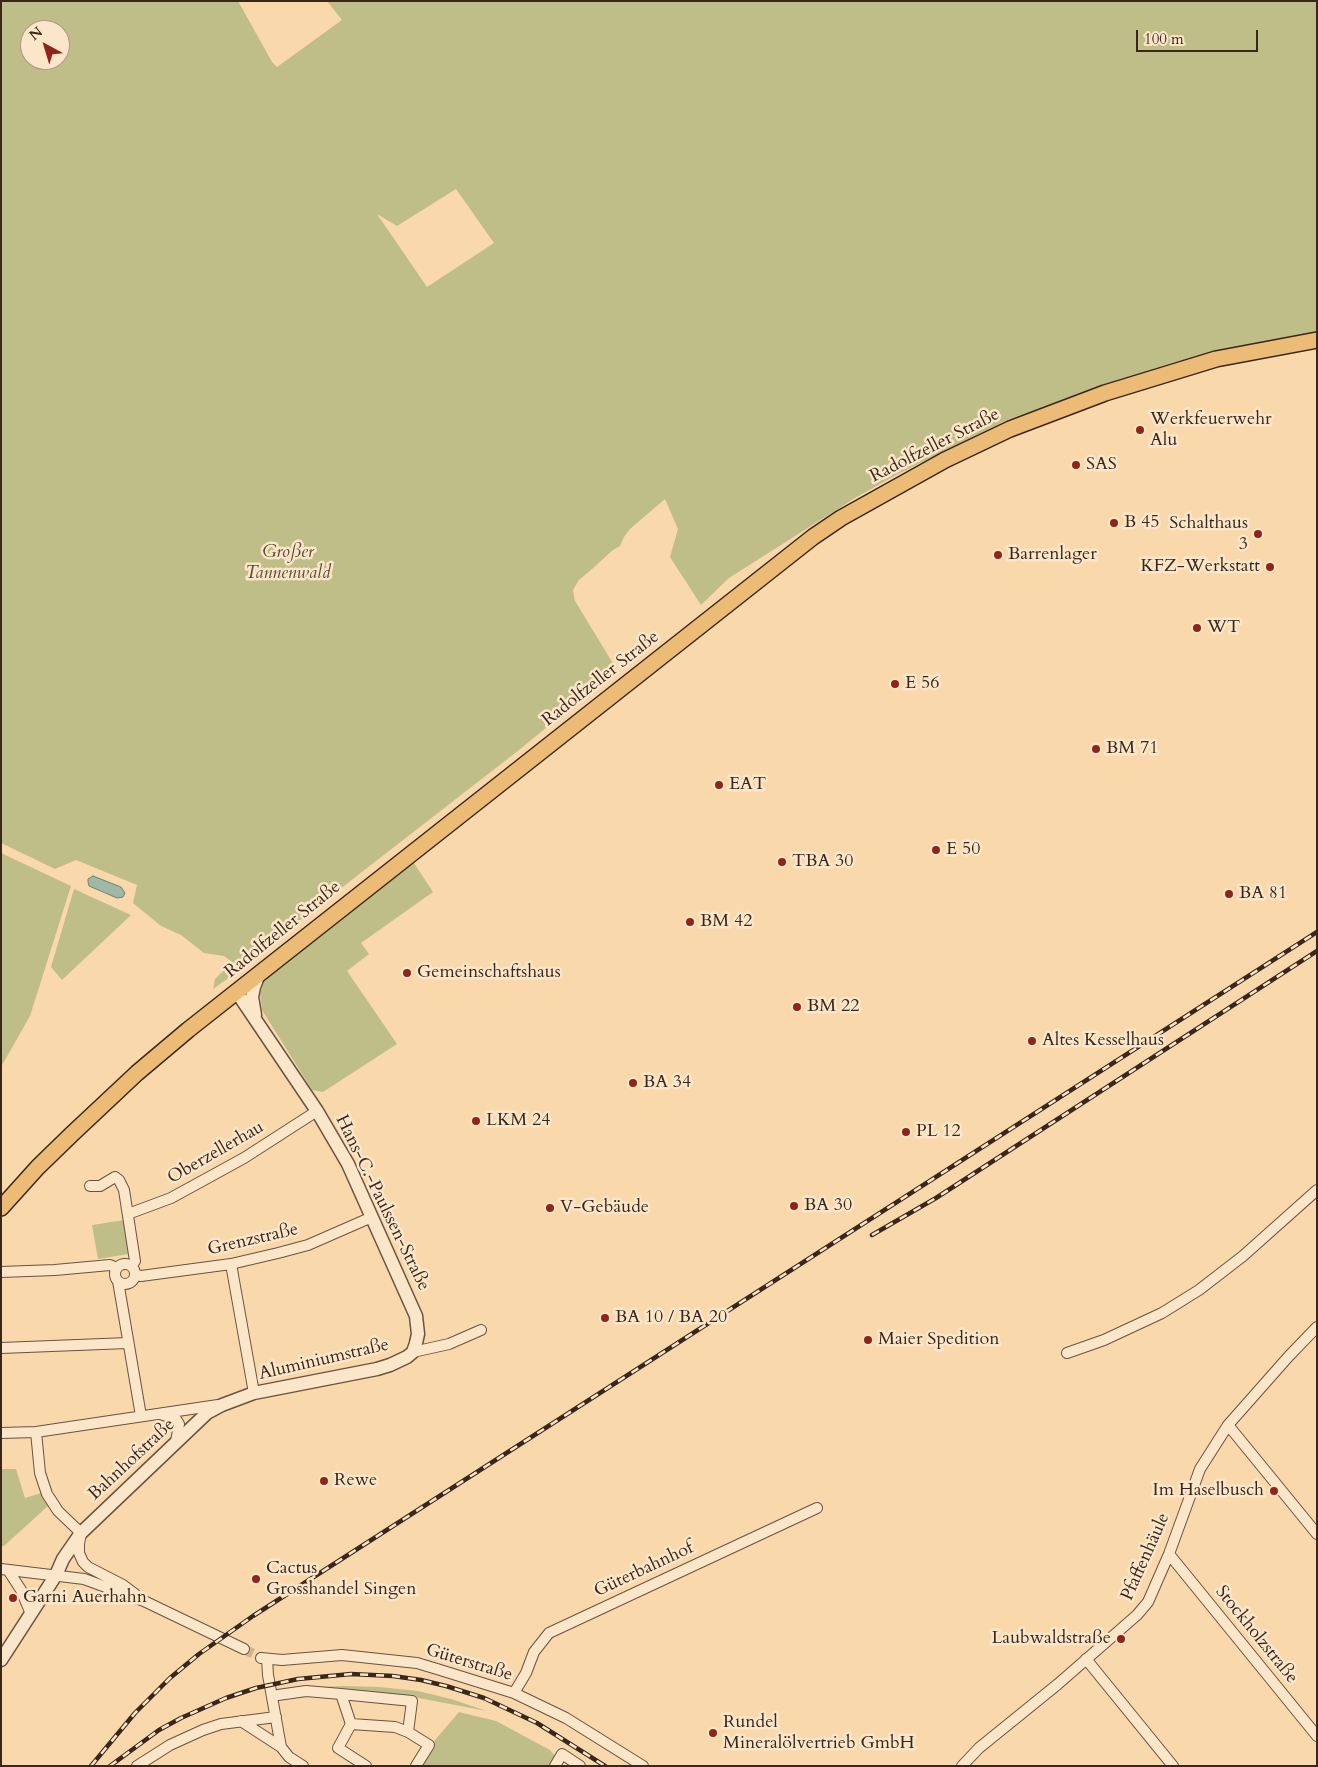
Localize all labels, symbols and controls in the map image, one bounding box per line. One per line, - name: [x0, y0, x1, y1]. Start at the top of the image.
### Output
- north arrow: [20, 20, 70, 70]
- scale bar: [1138, 20, 1260, 52]
- text: N: [25, 23, 47, 45]
- text: 100 m: [1144, 29, 1184, 49]
- street label: Radolfzeller Straße: [867, 404, 1003, 488]
- place label: Werkfeuerwehr Alu: [1150, 409, 1272, 452]
- marker: Werkfeuerwehr Alu: [1134, 424, 1146, 436]
- place label: SAS: [1086, 454, 1117, 476]
- marker: SAS: [1070, 459, 1082, 471]
- place label: B 45: [1124, 512, 1160, 534]
- place label: Schalthaus 3: [1169, 513, 1248, 556]
- marker: B 45: [1108, 517, 1120, 529]
- marker: Schalthaus 3: [1252, 528, 1264, 540]
- park label: Großer Tannenwald: [245, 542, 331, 584]
- place label: Barrenlager: [1008, 544, 1097, 566]
- marker: Barrenlager: [992, 549, 1004, 561]
- place label: KFZ-Werkstatt: [1140, 556, 1260, 578]
- marker: KFZ-Werkstatt: [1264, 561, 1276, 573]
- place label: WT: [1207, 617, 1240, 639]
- marker: WT: [1191, 622, 1203, 634]
- street label: Radolfzeller Straße: [538, 627, 664, 731]
- place label: E 56: [905, 673, 939, 695]
- marker: E 56: [889, 678, 901, 690]
- place label: BM 71: [1106, 738, 1158, 760]
- marker: BM 71: [1090, 743, 1102, 755]
- place label: EAT: [729, 774, 766, 796]
- marker: EAT: [713, 779, 725, 791]
- place label: E 50: [946, 839, 980, 861]
- marker: E 50: [930, 844, 942, 856]
- place label: TBA 30: [792, 851, 854, 873]
- marker: TBA 30: [776, 856, 788, 868]
- street label: Radolfzeller Straße: [221, 877, 345, 983]
- place label: BA 81: [1239, 883, 1287, 905]
- marker: BA 81: [1223, 888, 1235, 900]
- place label: BM 42: [700, 911, 752, 933]
- marker: BM 42: [684, 916, 696, 928]
- place label: Gemeinschaftshaus: [417, 962, 561, 984]
- marker: Gemeinschaftshaus: [401, 967, 413, 979]
- place label: BM 22: [807, 996, 859, 1018]
- marker: BM 22: [791, 1001, 803, 1013]
- place label: Altes Kesselhaus: [1042, 1030, 1164, 1052]
- marker: Altes Kesselhaus: [1026, 1035, 1038, 1047]
- place label: BA 34: [643, 1072, 691, 1094]
- marker: BA 34: [627, 1077, 639, 1089]
- place label: LKM 24: [486, 1110, 551, 1132]
- street label: Hans-C.-Paulssen-Straße: [330, 1112, 434, 1294]
- marker: LKM 24: [470, 1115, 482, 1127]
- street label: Oberzellerhau: [164, 1117, 268, 1189]
- place label: PL 12: [916, 1121, 961, 1143]
- marker: PL 12: [900, 1126, 912, 1138]
- place label: BA 30: [804, 1195, 852, 1217]
- place label: V-Gebäude: [560, 1197, 649, 1219]
- marker: BA 30: [788, 1200, 800, 1212]
- marker: V-Gebäude: [544, 1202, 556, 1214]
- street label: Grenzstraße: [206, 1219, 300, 1261]
- place label: BA 10 / BA 20: [615, 1307, 727, 1329]
- marker: BA 10 / BA 20: [599, 1312, 611, 1324]
- place label: Maier Spedition: [878, 1329, 999, 1351]
- marker: Maier Spedition: [862, 1334, 874, 1346]
- street label: Aluminiumstraße: [257, 1335, 391, 1385]
- street label: Bahnhofstraße: [84, 1415, 180, 1505]
- place label: Rewe: [334, 1470, 377, 1492]
- marker: Rewe: [318, 1475, 330, 1487]
- place label: Im Haselbusch: [1153, 1480, 1264, 1502]
- marker: Im Haselbusch: [1268, 1485, 1280, 1497]
- street label: Pfaffenhäule: [1117, 1510, 1175, 1604]
- street label: Güterbahnhof: [591, 1538, 697, 1602]
- place label: Cactus Grosshandel Singen: [266, 1558, 416, 1600]
- marker: Cactus Grosshandel Singen: [250, 1573, 262, 1585]
- street label: Stockholzstraße: [1210, 1582, 1302, 1688]
- place label: Garni Auerhahn: [23, 1587, 147, 1609]
- marker: Garni Auerhahn: [7, 1592, 19, 1604]
- place label: Laubwaldstraße: [991, 1628, 1111, 1650]
- marker: Laubwaldstraße: [1115, 1633, 1127, 1645]
- street label: Güterstraße: [423, 1640, 515, 1686]
- place label: Rundel Mineralölvertrieb GmbH: [723, 1712, 915, 1755]
- marker: Rundel Mineralölvertrieb GmbH: [707, 1727, 719, 1739]

